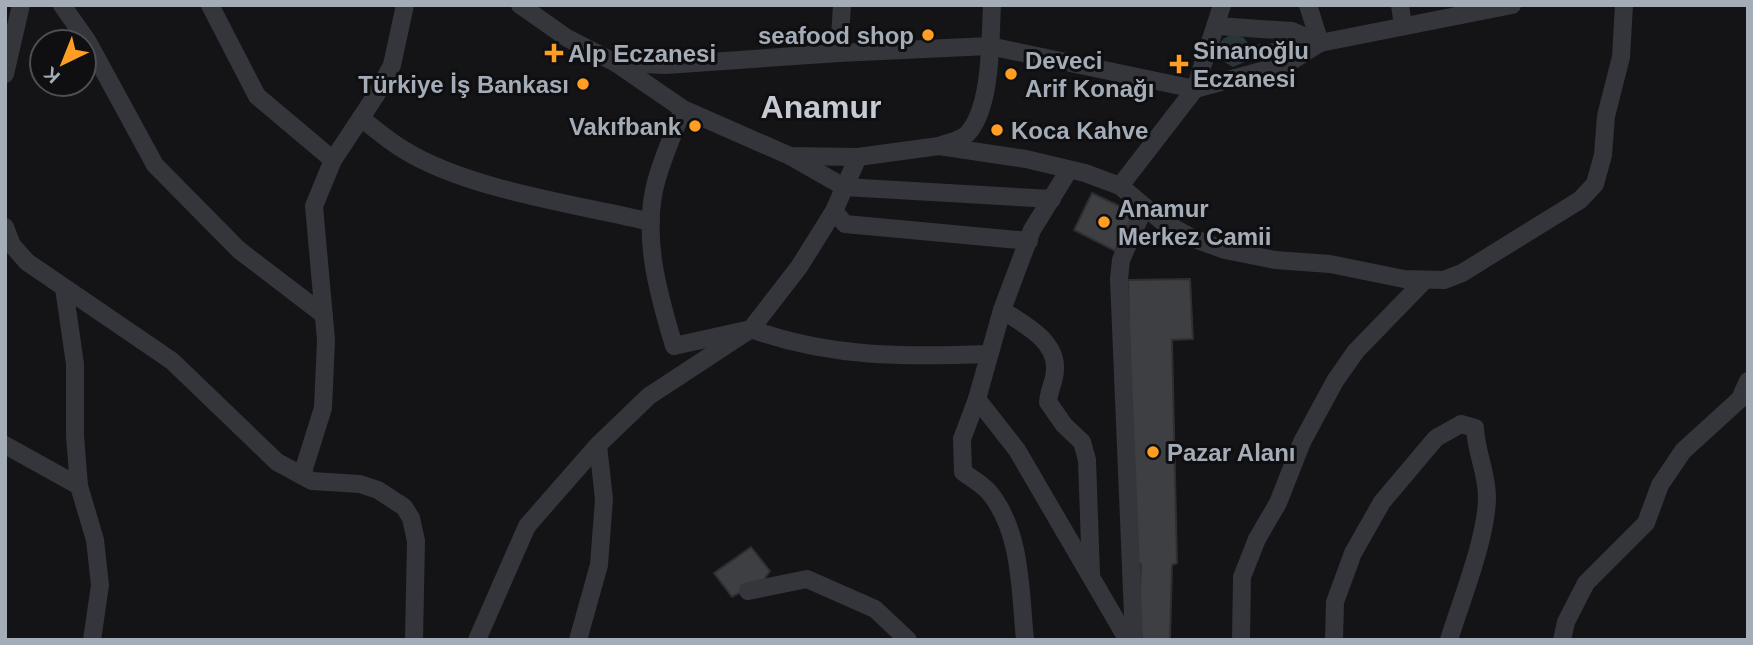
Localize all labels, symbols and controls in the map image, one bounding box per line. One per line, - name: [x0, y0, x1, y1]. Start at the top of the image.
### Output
- place label: seafood shop: [758, 22, 914, 49]
- marker: seafood shop: [920, 27, 936, 43]
- north arrow: [28, 28, 98, 98]
- place label: Sinanoğlu Eczanesi: [1193, 37, 1309, 92]
- place label: Alp Eczanesi: [568, 40, 716, 67]
- marker: Alp Eczanesi: [546, 45, 562, 61]
- place label: Deveci Arif Konağı: [1025, 47, 1154, 102]
- marker: Sinanoğlu Eczanesi: [1171, 56, 1187, 72]
- text: K: [39, 63, 64, 87]
- marker: Deveci Arif Konağı: [1003, 66, 1019, 82]
- place label: Türkiye İş Bankası: [358, 71, 569, 98]
- marker: Türkiye İş Bankası: [575, 76, 591, 92]
- district label: Anamur: [761, 89, 881, 125]
- place label: Vakıfbank: [569, 113, 682, 140]
- place label: Koca Kahve: [1011, 117, 1148, 144]
- marker: Vakıfbank: [687, 118, 703, 134]
- marker: Koca Kahve: [989, 122, 1005, 138]
- place label: Anamur Merkez Camii: [1118, 195, 1271, 250]
- marker: Anamur Merkez Camii: [1096, 214, 1112, 230]
- place label: Pazar Alanı: [1167, 439, 1296, 466]
- marker: Pazar Alanı: [1145, 444, 1161, 460]

